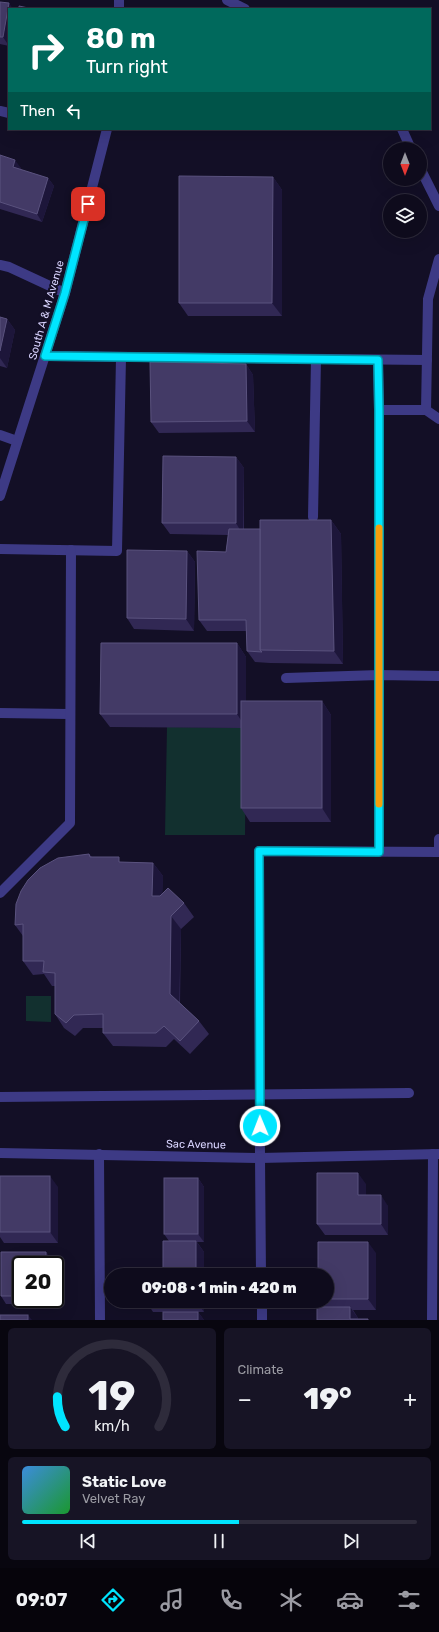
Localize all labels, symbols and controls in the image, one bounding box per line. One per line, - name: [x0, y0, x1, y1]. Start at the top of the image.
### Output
- text: 80 m: [86, 22, 156, 55]
- icon: right: [20, 24, 72, 76]
- text: Turn right: [86, 56, 168, 78]
- icon: left: [63, 100, 85, 122]
- text: Then: [20, 102, 55, 120]
- north arrow: [383, 142, 427, 186]
- map controls: [383, 142, 427, 238]
- pin: [71, 187, 105, 221]
- icon: arrive: [77, 193, 99, 215]
- button: layers: [383, 194, 427, 238]
- street label: South A & M Avenue: [26, 259, 67, 361]
- position arrow: [239, 1105, 281, 1147]
- street label: Sac Avenue: [166, 1137, 226, 1152]
- speed limit sign: 20: [12, 1256, 64, 1308]
- text: 09:08 · 1 min · 420 m: [141, 1279, 297, 1297]
- text: Climate: [238, 1362, 284, 1377]
- text: 19: [88, 1370, 135, 1419]
- text: 19°: [303, 1381, 352, 1417]
- text: −: [238, 1386, 252, 1413]
- text: +: [403, 1386, 417, 1413]
- text: km/h: [94, 1417, 130, 1434]
- text: Static Love: [82, 1473, 166, 1491]
- text: Velvet Ray: [82, 1491, 145, 1506]
- icon: previous: [77, 1530, 99, 1552]
- icon: pause: [208, 1530, 230, 1552]
- icon: next: [340, 1530, 362, 1552]
- icon: directions: [99, 1586, 127, 1614]
- icon: music: [158, 1586, 186, 1614]
- icon: phone: [217, 1586, 245, 1614]
- icon: climate: [277, 1586, 305, 1614]
- icon: car: [336, 1586, 364, 1614]
- icon: filters: [395, 1586, 423, 1614]
- text: 09:07: [16, 1589, 67, 1611]

